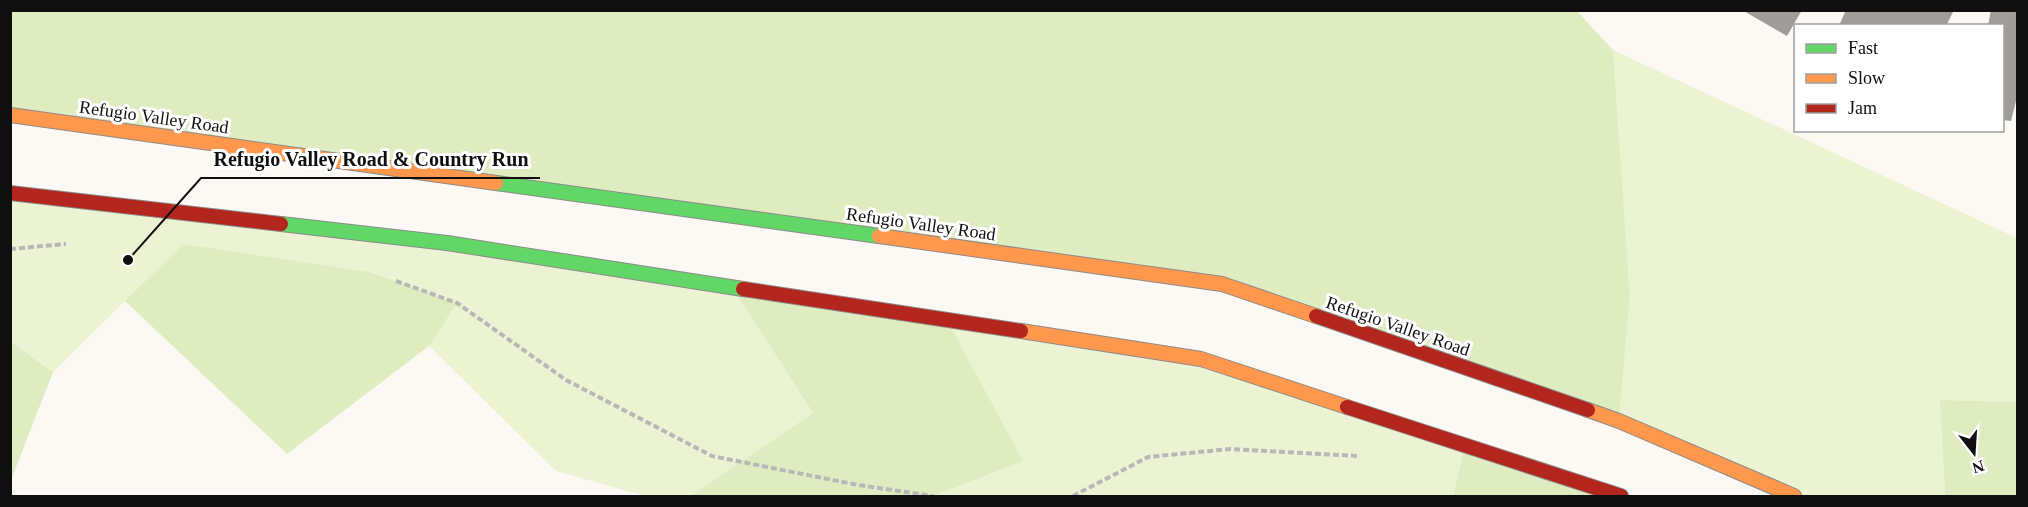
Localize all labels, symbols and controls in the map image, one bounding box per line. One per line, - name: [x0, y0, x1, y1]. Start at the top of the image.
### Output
- legend: [1794, 24, 2004, 132]
- text: Fast: [1848, 38, 1878, 58]
- text: Slow: [1848, 68, 1885, 88]
- street label: Refugio Valley Road: [78, 97, 230, 137]
- text: Jam: [1848, 98, 1877, 118]
- callout: Refugio Valley Road & Country Run: [201, 140, 540, 178]
- text: Refugio Valley Road & Country Run: [213, 148, 529, 171]
- street label: Refugio Valley Road: [845, 204, 997, 244]
- street label: Refugio Valley Road: [1324, 292, 1472, 360]
- north arrow: [1944, 423, 2004, 483]
- text: N: [1970, 457, 1986, 477]

